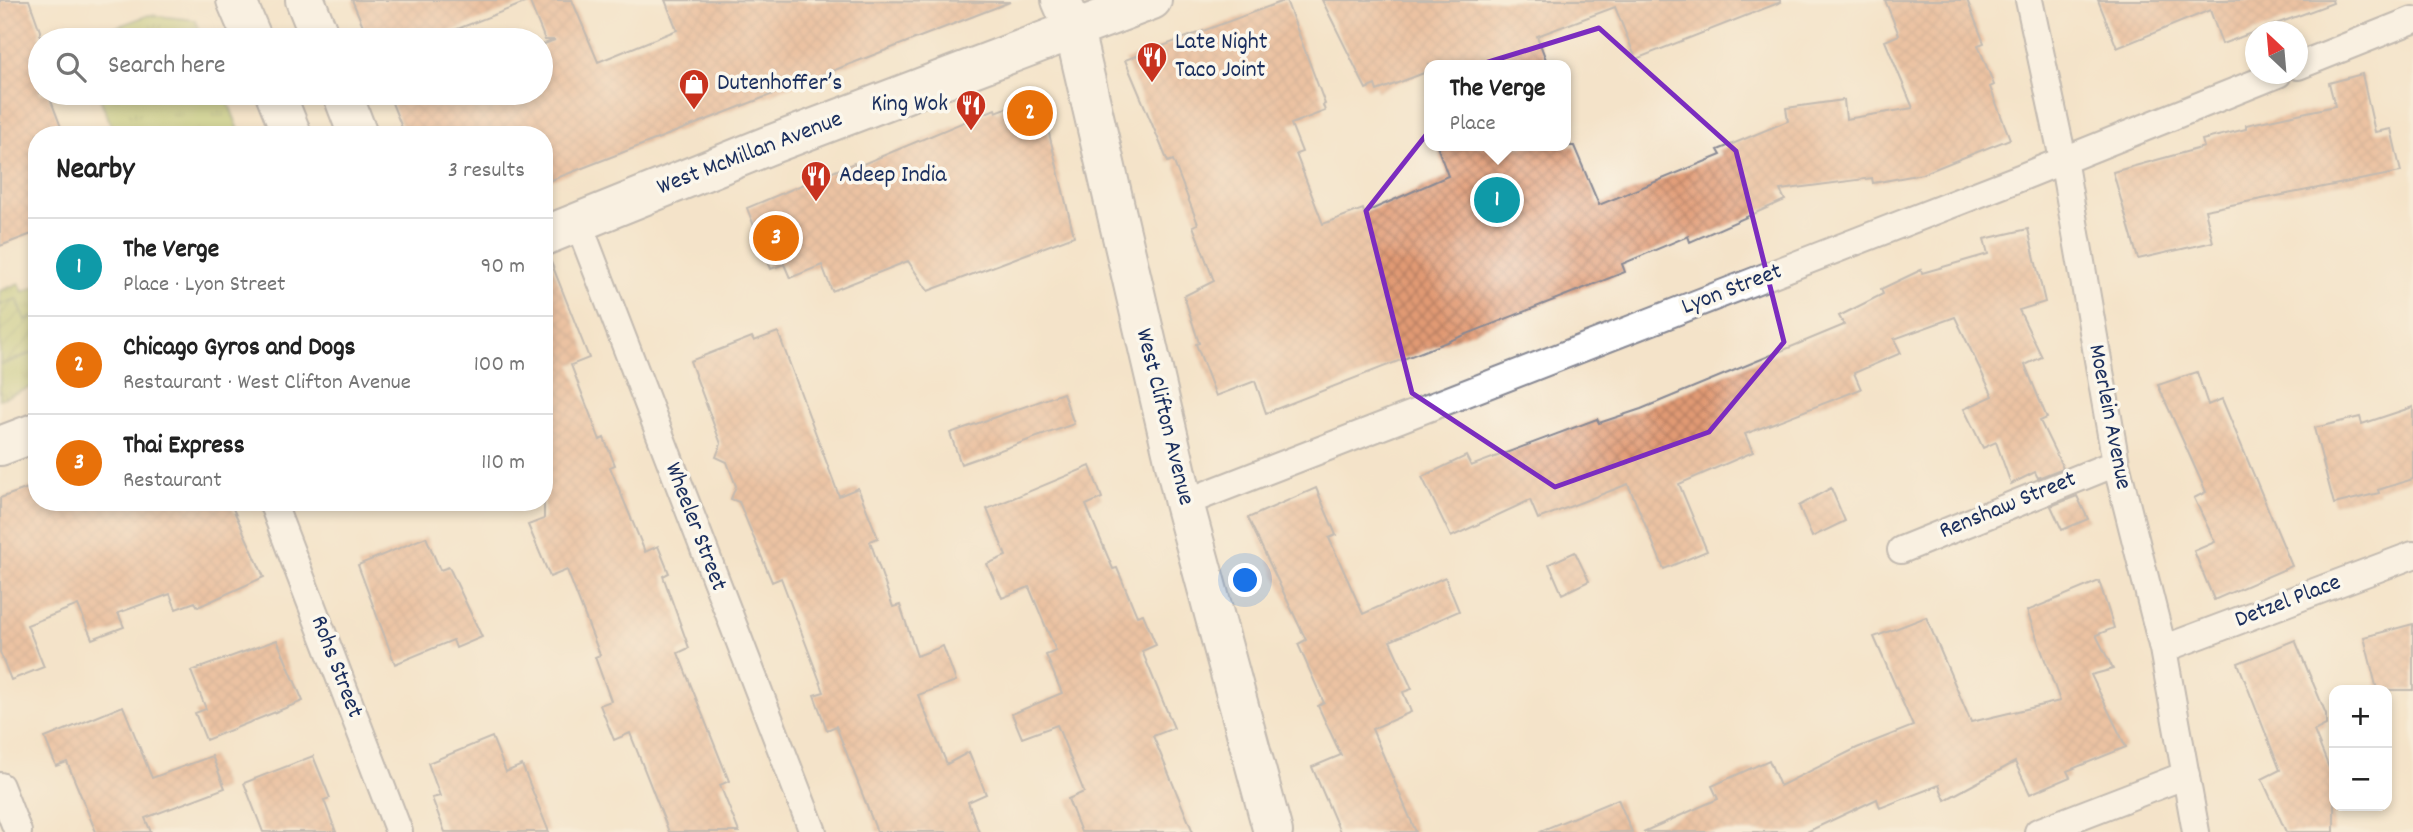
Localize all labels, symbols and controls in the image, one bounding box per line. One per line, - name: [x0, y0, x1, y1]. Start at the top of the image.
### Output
- north arrow: [2245, 21, 2308, 84]
- place label: Late Night Taco Joint: [1175, 26, 1268, 88]
- search box: [28, 28, 553, 105]
- restaurant icon: Late Night Taco Joint: [1135, 40, 1169, 84]
- icon: search: [52, 48, 90, 86]
- text: Search here: [108, 48, 226, 85]
- popup: [1424, 60, 1571, 151]
- shop icon: Dutenhoffer’s: [677, 67, 711, 111]
- place label: Dutenhoffer’s: [717, 67, 842, 101]
- text: The Verge: [1449, 71, 1546, 108]
- pin: 2: [1007, 87, 1053, 139]
- place label: King Wok: [871, 88, 948, 122]
- restaurant icon: King Wok: [954, 88, 988, 132]
- street label: West McMillan Avenue: [652, 103, 848, 205]
- text: Place: [1449, 108, 1496, 141]
- text: Nearby: [56, 150, 134, 193]
- text: 3 results: [448, 155, 525, 188]
- restaurant icon: Adeep India: [799, 159, 833, 203]
- place label: Adeep India: [839, 159, 947, 193]
- pin: 1: [1474, 174, 1520, 226]
- pin: 3: [753, 212, 799, 264]
- text: The Verge: [123, 232, 219, 269]
- text: 1: [76, 251, 82, 284]
- text: 90 m: [481, 251, 525, 284]
- street label: Lyon Street: [1677, 255, 1787, 325]
- text: Place · Lyon Street: [123, 269, 286, 302]
- street label: West Clifton Avenue: [1126, 325, 1202, 509]
- text: Chicago Gyros and Dogs: [123, 330, 356, 367]
- street label: Moerlein Avenue: [2078, 342, 2140, 492]
- text: 2: [74, 349, 84, 382]
- text: 100 m: [474, 349, 525, 382]
- text: Restaurant · West Clifton Avenue: [123, 367, 411, 400]
- text: Thai Express: [123, 428, 245, 465]
- text: 3: [74, 447, 84, 480]
- text: 110 m: [481, 447, 525, 480]
- street label: Wheeler Street: [655, 458, 735, 596]
- street label: Renshaw Street: [1934, 463, 2082, 549]
- text: Restaurant: [123, 465, 222, 498]
- your location: [1228, 563, 1262, 597]
- street label: Detzel Place: [2230, 566, 2346, 638]
- street label: Rohs Street: [301, 611, 371, 723]
- map controls: [2329, 685, 2392, 811]
- button: +: [2329, 685, 2392, 748]
- button: −: [2329, 748, 2392, 811]

